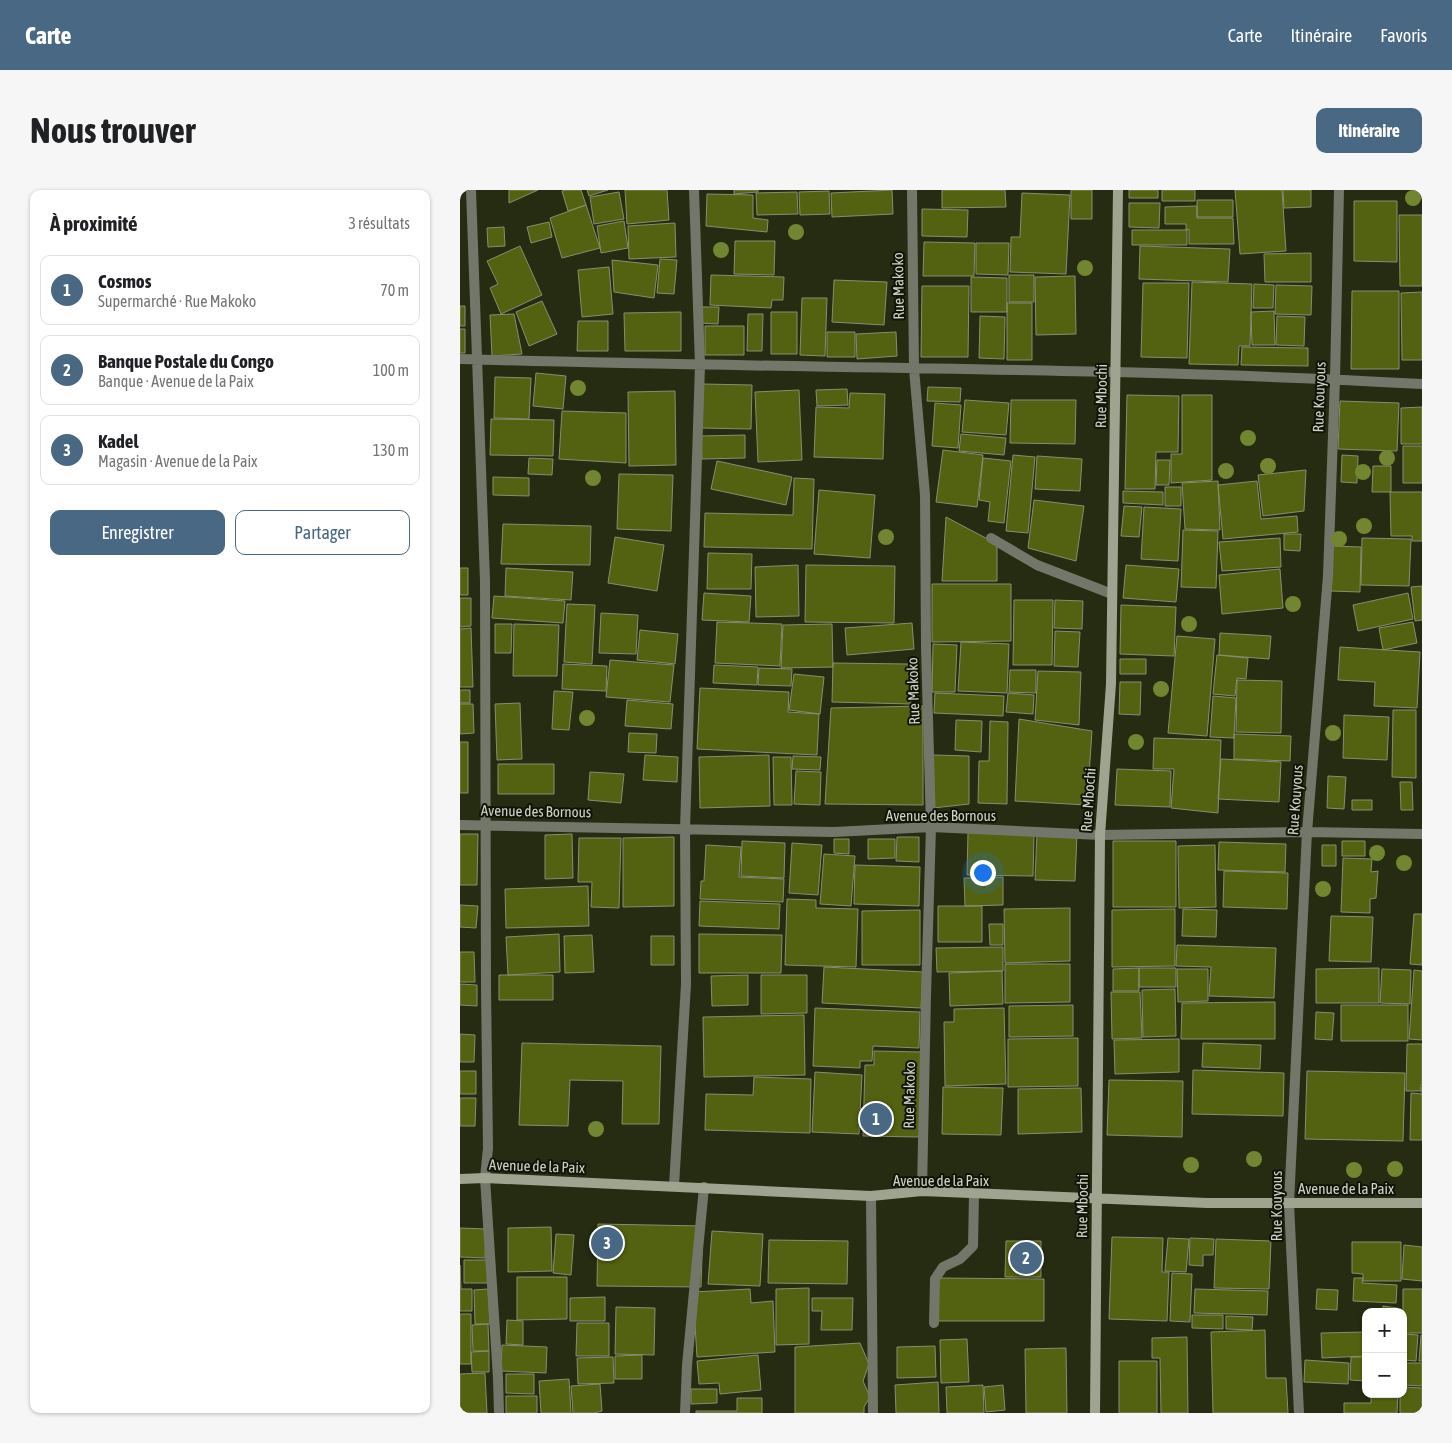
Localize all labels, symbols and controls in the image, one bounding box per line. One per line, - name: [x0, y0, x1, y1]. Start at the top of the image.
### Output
- text: Carte: [25, 22, 71, 49]
- text: Carte: [1228, 25, 1262, 46]
- text: Itinéraire: [1290, 25, 1352, 46]
- text: Favoris: [1380, 25, 1427, 46]
- button: Itinéraire: [1316, 108, 1422, 153]
- text: Nous trouver: [30, 110, 195, 150]
- text: À proximité: [50, 211, 138, 235]
- text: 3 résultats: [348, 214, 410, 232]
- street label: Rue Makoko: [889, 252, 907, 320]
- text: Cosmos: [98, 270, 152, 292]
- text: 1: [63, 281, 71, 299]
- text: 70 m: [380, 281, 409, 299]
- text: Supermarché · Rue Makoko: [98, 292, 256, 310]
- text: Banque Postale du Congo: [98, 350, 274, 372]
- text: 2: [63, 361, 71, 379]
- text: 100 m: [373, 361, 409, 379]
- street label: Rue Kouyous: [1309, 361, 1329, 433]
- street label: Rue Mbochi: [1092, 364, 1110, 428]
- text: Banque · Avenue de la Paix: [98, 372, 254, 390]
- text: Kadel: [98, 430, 138, 452]
- text: 3: [63, 441, 71, 459]
- text: 130 m: [373, 441, 409, 459]
- text: Magasin · Avenue de la Paix: [98, 452, 258, 470]
- button: Enregistrer: [50, 510, 225, 555]
- button: Partager: [235, 510, 410, 555]
- street label: Rue Makoko: [903, 657, 923, 725]
- street label: Rue Kouyous: [1284, 764, 1306, 836]
- street label: Rue Mbochi: [1077, 767, 1099, 833]
- street label: Avenue des Bornous: [481, 802, 591, 820]
- street label: Avenue des Bornous: [886, 807, 996, 824]
- your location: [970, 860, 996, 886]
- street label: Rue Makoko: [900, 1061, 918, 1129]
- pin: 1: [860, 1100, 892, 1138]
- street label: Avenue de la Paix: [489, 1156, 585, 1176]
- street label: Rue Kouyous: [1268, 1171, 1285, 1241]
- street label: Avenue de la Paix: [893, 1172, 989, 1189]
- street label: Rue Mbochi: [1073, 1174, 1091, 1238]
- street label: Avenue de la Paix: [1298, 1180, 1394, 1197]
- pin: 3: [591, 1224, 623, 1262]
- pin: 2: [1010, 1239, 1042, 1277]
- map controls: [1362, 1308, 1407, 1398]
- button: +: [1362, 1308, 1407, 1353]
- button: −: [1362, 1353, 1407, 1398]

